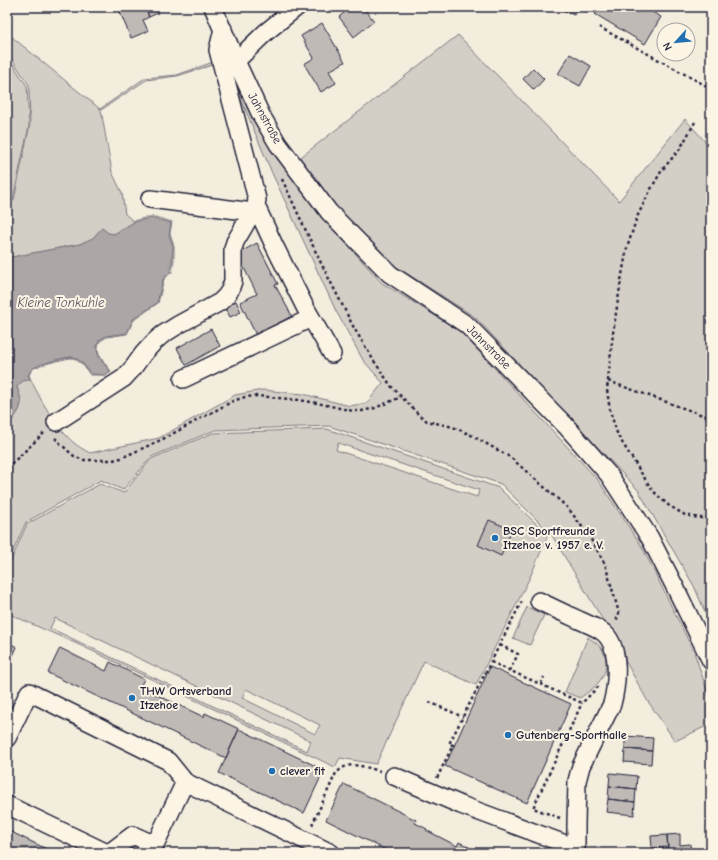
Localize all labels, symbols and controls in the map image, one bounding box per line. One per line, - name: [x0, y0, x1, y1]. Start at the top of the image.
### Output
- north arrow: [656, 22, 696, 62]
- text: N: [660, 40, 675, 52]
- street label: Jahnstraße: [245, 90, 285, 146]
- water label: Kleine Tonkuhle: [18, 295, 105, 310]
- street label: Jahnstraße: [464, 322, 514, 372]
- place label: BSC Sportfreunde Itzehoe v. 1957 e. V.: [503, 524, 604, 552]
- marker: BSC Sportfreunde Itzehoe v. 1957 e. V.: [490, 533, 500, 543]
- place label: THW Ortsverband Itzehoe: [140, 684, 232, 712]
- marker: THW Ortsverband Itzehoe: [127, 693, 137, 703]
- place label: Gutenberg-Sporthalle: [516, 728, 627, 742]
- marker: Gutenberg-Sporthalle: [503, 730, 513, 740]
- place label: clever fit: [280, 764, 326, 778]
- marker: clever fit: [267, 766, 277, 776]

